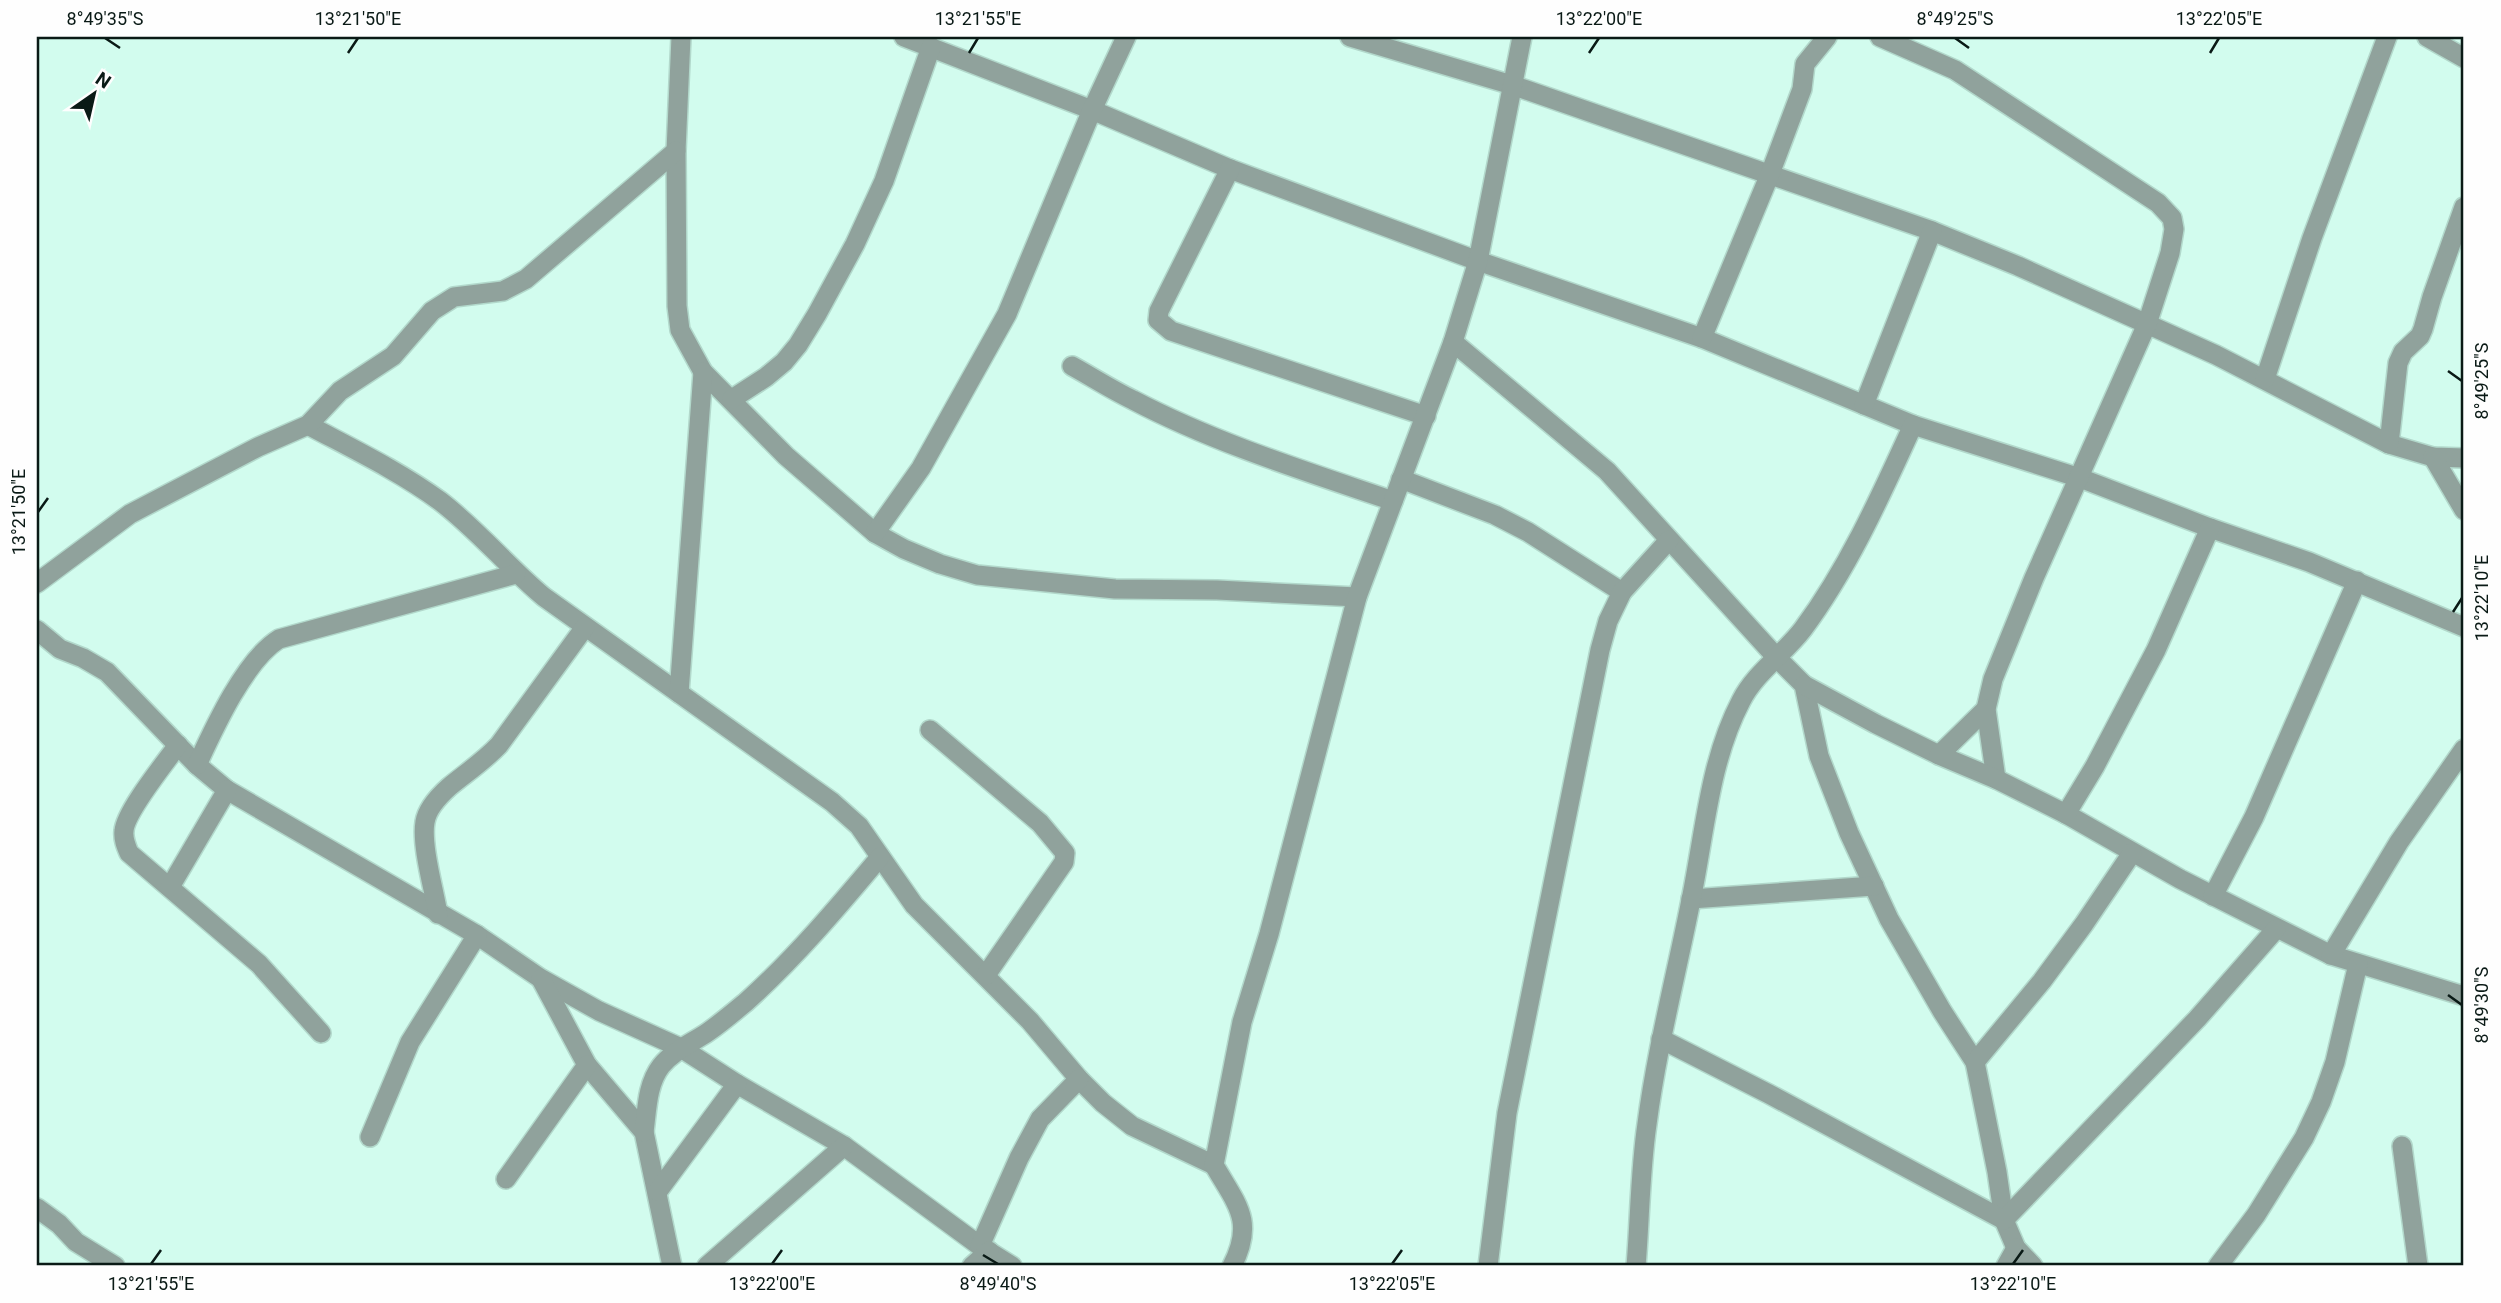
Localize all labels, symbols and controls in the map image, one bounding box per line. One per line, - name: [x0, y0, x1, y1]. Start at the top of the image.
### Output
- text: 8°49'35"S: [67, 8, 144, 29]
- text: 13°21'50"E: [315, 8, 401, 29]
- text: 13°21'55"E: [935, 8, 1021, 29]
- text: 13°22'00"E: [1556, 8, 1642, 29]
- text: 8°49'25"S: [1917, 8, 1994, 29]
- text: 13°22'05"E: [2176, 8, 2262, 29]
- north arrow: [60, 60, 130, 130]
- text: N: [91, 67, 115, 94]
- text: 8°49'25"S: [2471, 342, 2492, 419]
- text: 13°21'50"E: [8, 469, 29, 555]
- text: 13°22'10"E: [2471, 555, 2492, 641]
- text: 8°49'30"S: [2471, 966, 2492, 1043]
- text: 13°21'55"E: [108, 1273, 194, 1294]
- text: 13°22'00"E: [729, 1273, 815, 1294]
- text: 8°49'40"S: [960, 1273, 1037, 1294]
- text: 13°22'05"E: [1349, 1273, 1435, 1294]
- text: 13°22'10"E: [1970, 1273, 2056, 1294]

